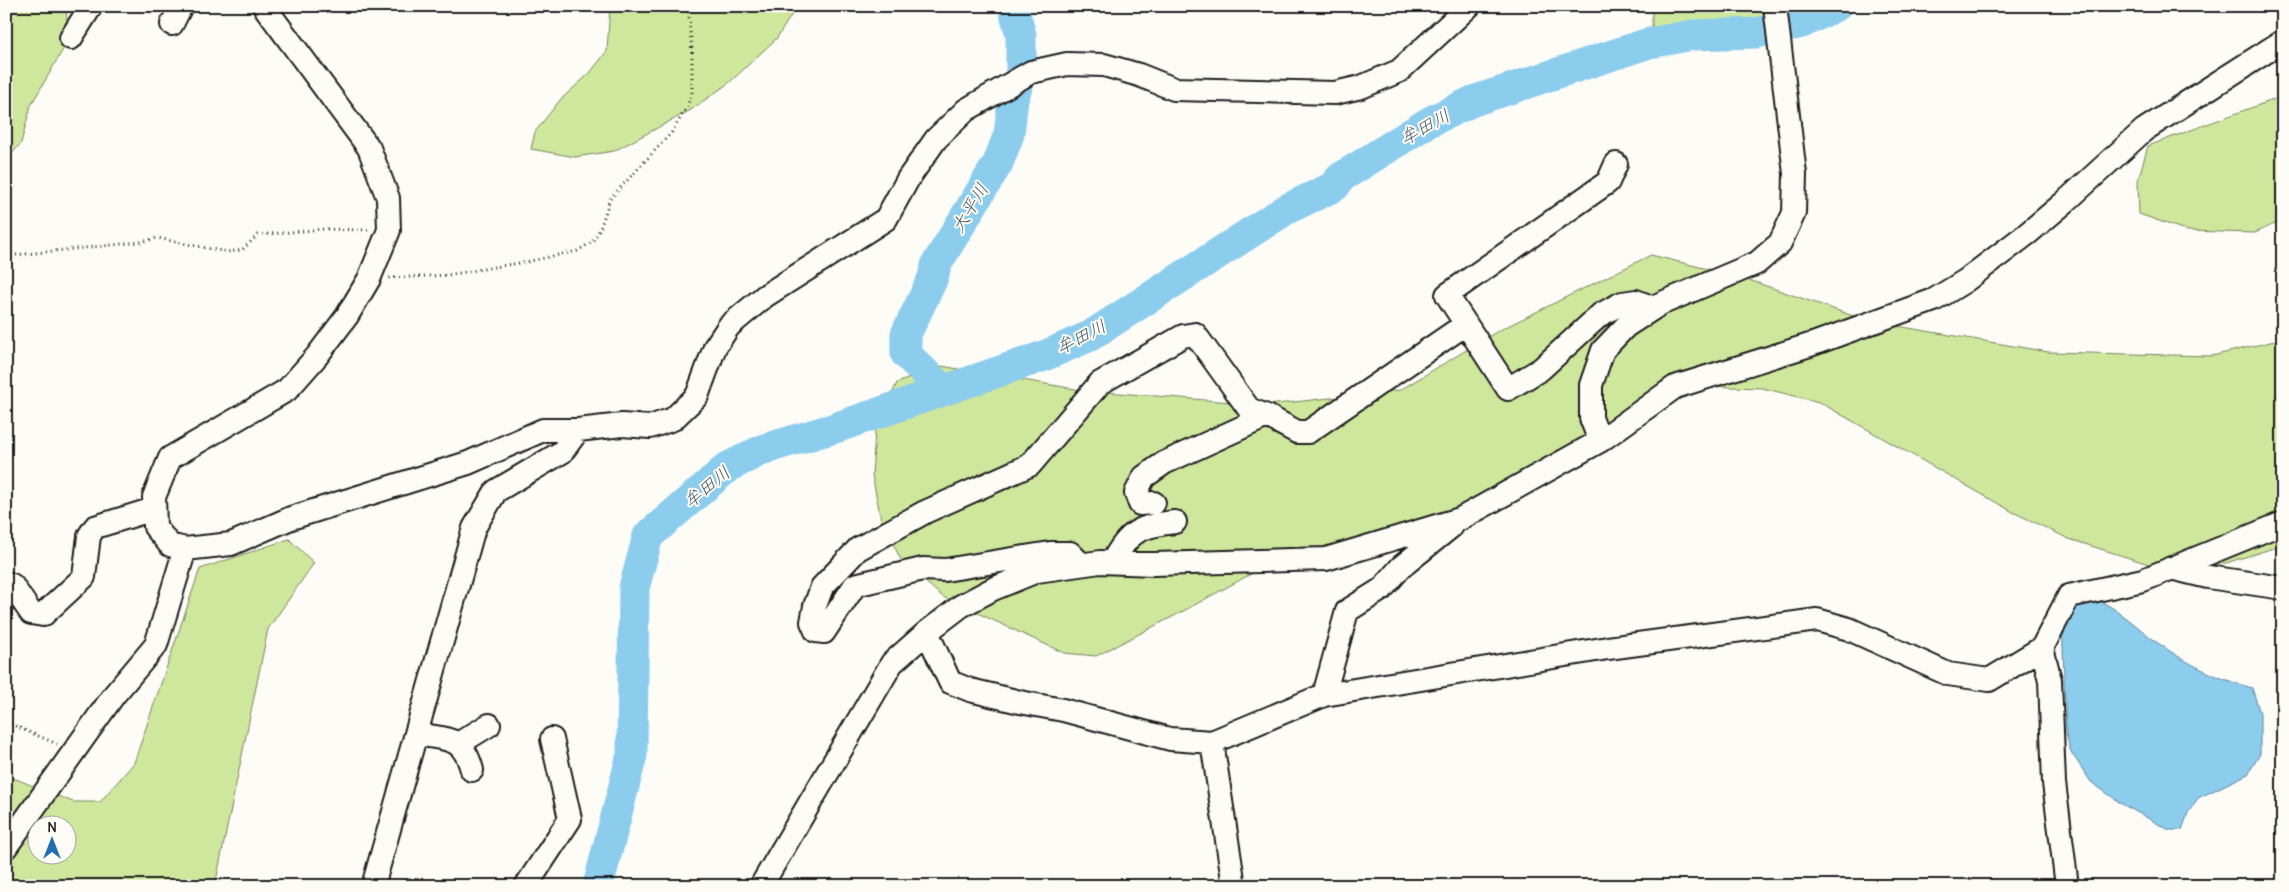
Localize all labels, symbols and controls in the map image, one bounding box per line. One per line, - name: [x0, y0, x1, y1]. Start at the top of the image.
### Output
- water label: 牟田川: [1396, 103, 1454, 150]
- water label: 大平川: [946, 179, 993, 237]
- water label: 牟田川: [1051, 314, 1110, 359]
- water label: 牟田川: [678, 461, 735, 513]
- north arrow: [28, 814, 78, 864]
- text: N: [47, 818, 57, 836]

